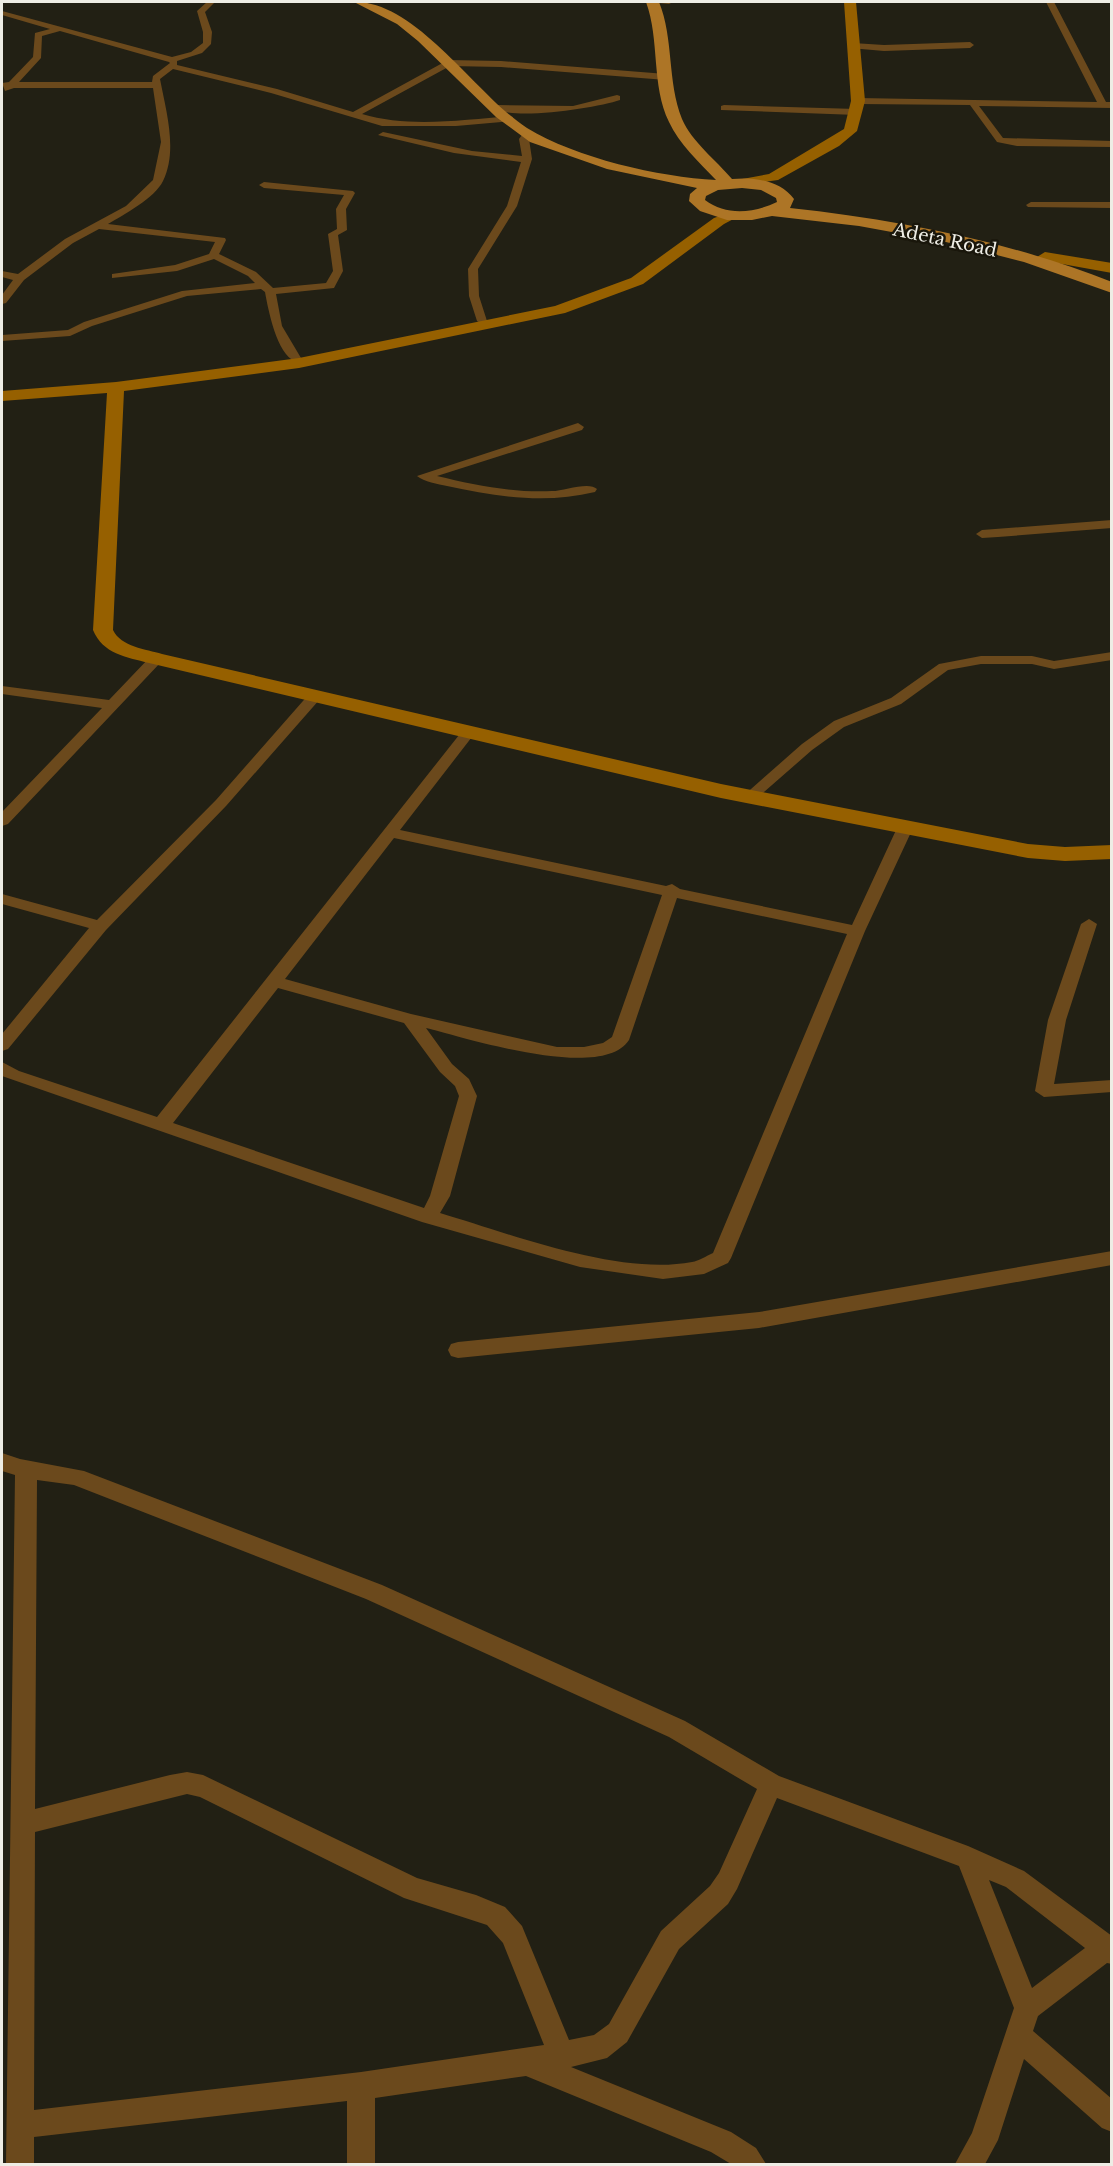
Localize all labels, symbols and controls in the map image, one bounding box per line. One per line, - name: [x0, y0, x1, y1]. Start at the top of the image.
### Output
- street label: Adeta Road: [890, 218, 999, 262]

